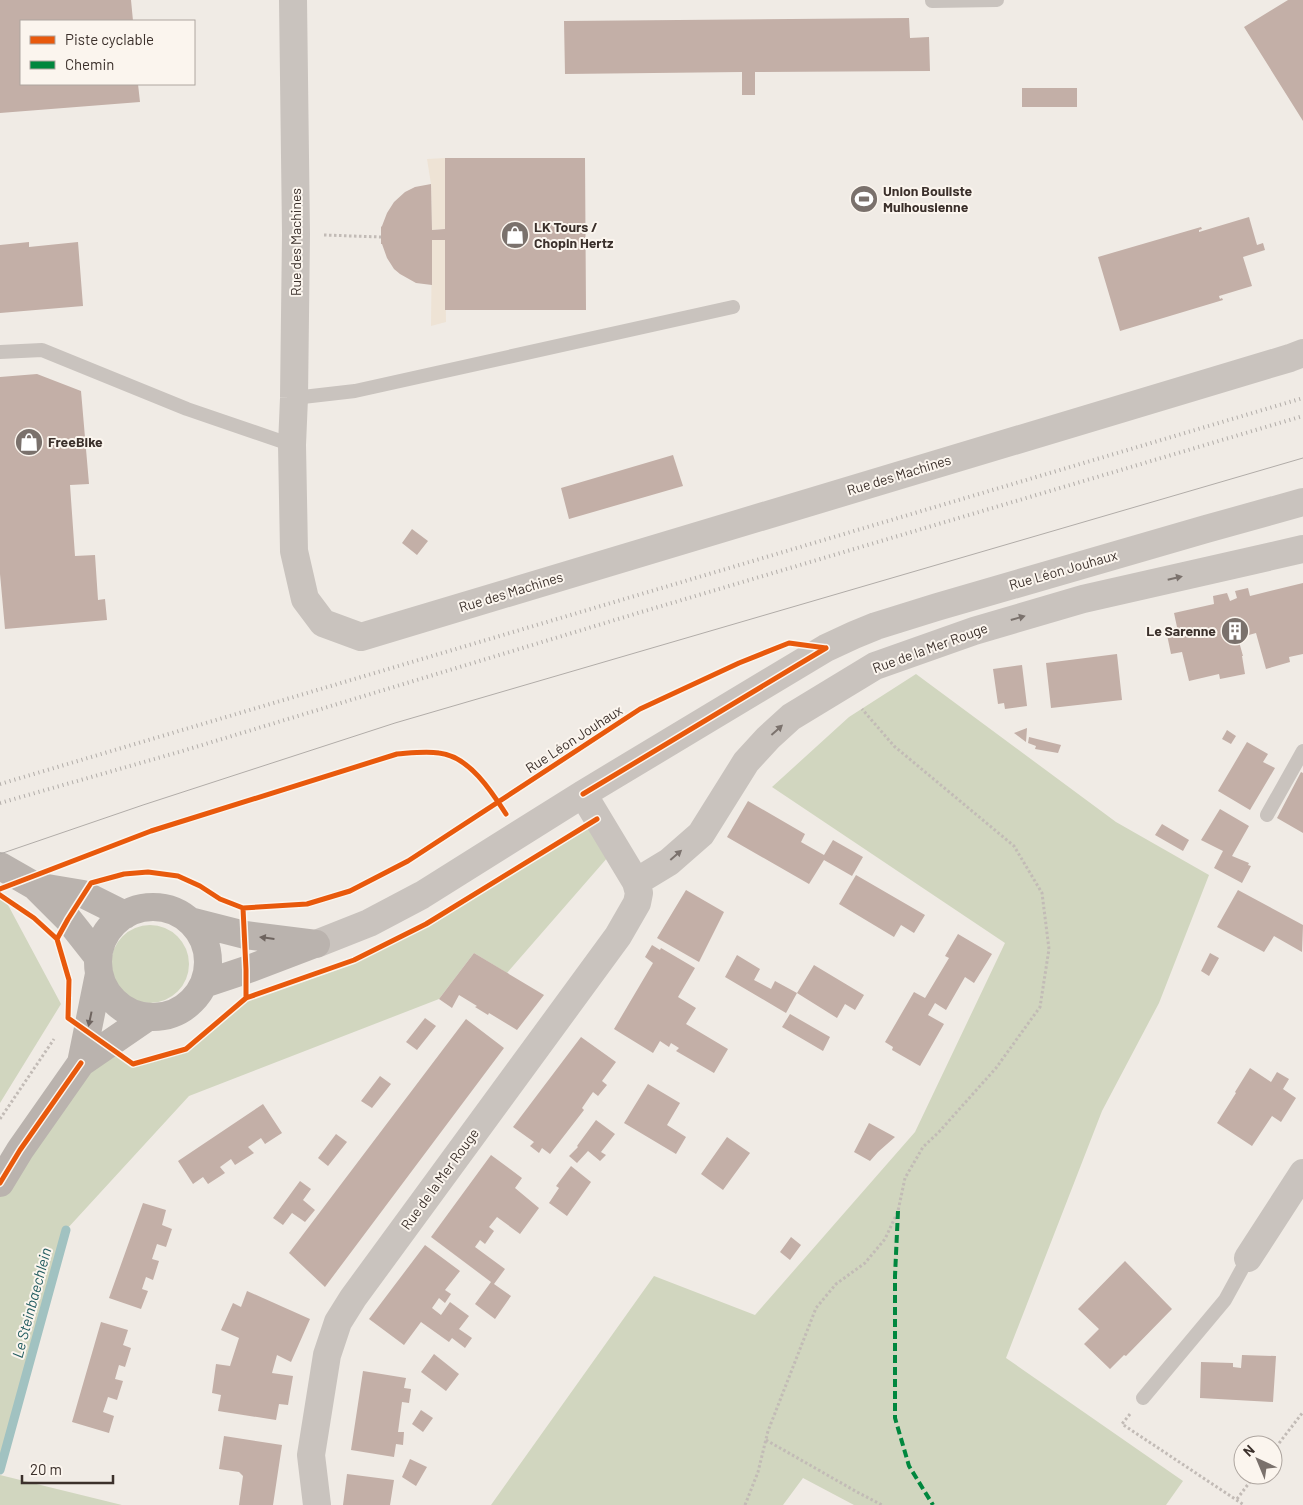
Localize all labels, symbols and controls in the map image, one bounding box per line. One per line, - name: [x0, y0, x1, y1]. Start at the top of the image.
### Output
- legend: [20, 20, 195, 85]
- text: Piste cyclable: [65, 30, 154, 48]
- text: Chemin: [65, 55, 114, 73]
- place label: Union Bouliste Mulhousienne: [883, 182, 973, 215]
- sports icon: Union Bouliste Mulhousienne: [849, 184, 879, 214]
- street label: Rue des Machines: [287, 188, 304, 296]
- place label: LK Tours / Chopin Hertz: [534, 218, 614, 251]
- shop icon: LK Tours / Chopin Hertz: [500, 220, 530, 250]
- shop icon: FreeBike: [14, 427, 44, 457]
- place label: FreeBike: [48, 433, 103, 450]
- street label: Rue des Machines: [845, 451, 953, 498]
- street label: Rue Léon Jouhaux: [1007, 546, 1119, 593]
- street label: Rue des Machines: [457, 568, 565, 615]
- one-way arrow: [1168, 574, 1183, 582]
- one-way arrow: [1010, 614, 1025, 622]
- building icon: Le Sarenne: [1220, 616, 1250, 646]
- street label: Rue de la Mer Rouge: [870, 619, 990, 676]
- place label: Le Sarenne: [1146, 622, 1216, 639]
- street label: Rue Léon Jouhaux: [522, 701, 626, 776]
- one-way arrow: [771, 724, 784, 735]
- one-way arrow: [670, 850, 683, 861]
- one-way arrow: [259, 934, 275, 942]
- one-way arrow: [85, 1011, 93, 1027]
- street label: Rue de la Mer Rouge: [397, 1125, 482, 1233]
- water label: Le Steinbaechlein: [8, 1245, 54, 1360]
- north arrow: [1233, 1435, 1283, 1485]
- text: N: [1239, 1441, 1258, 1460]
- scale bar: [22, 1452, 114, 1484]
- text: 20 m: [30, 1460, 62, 1478]

